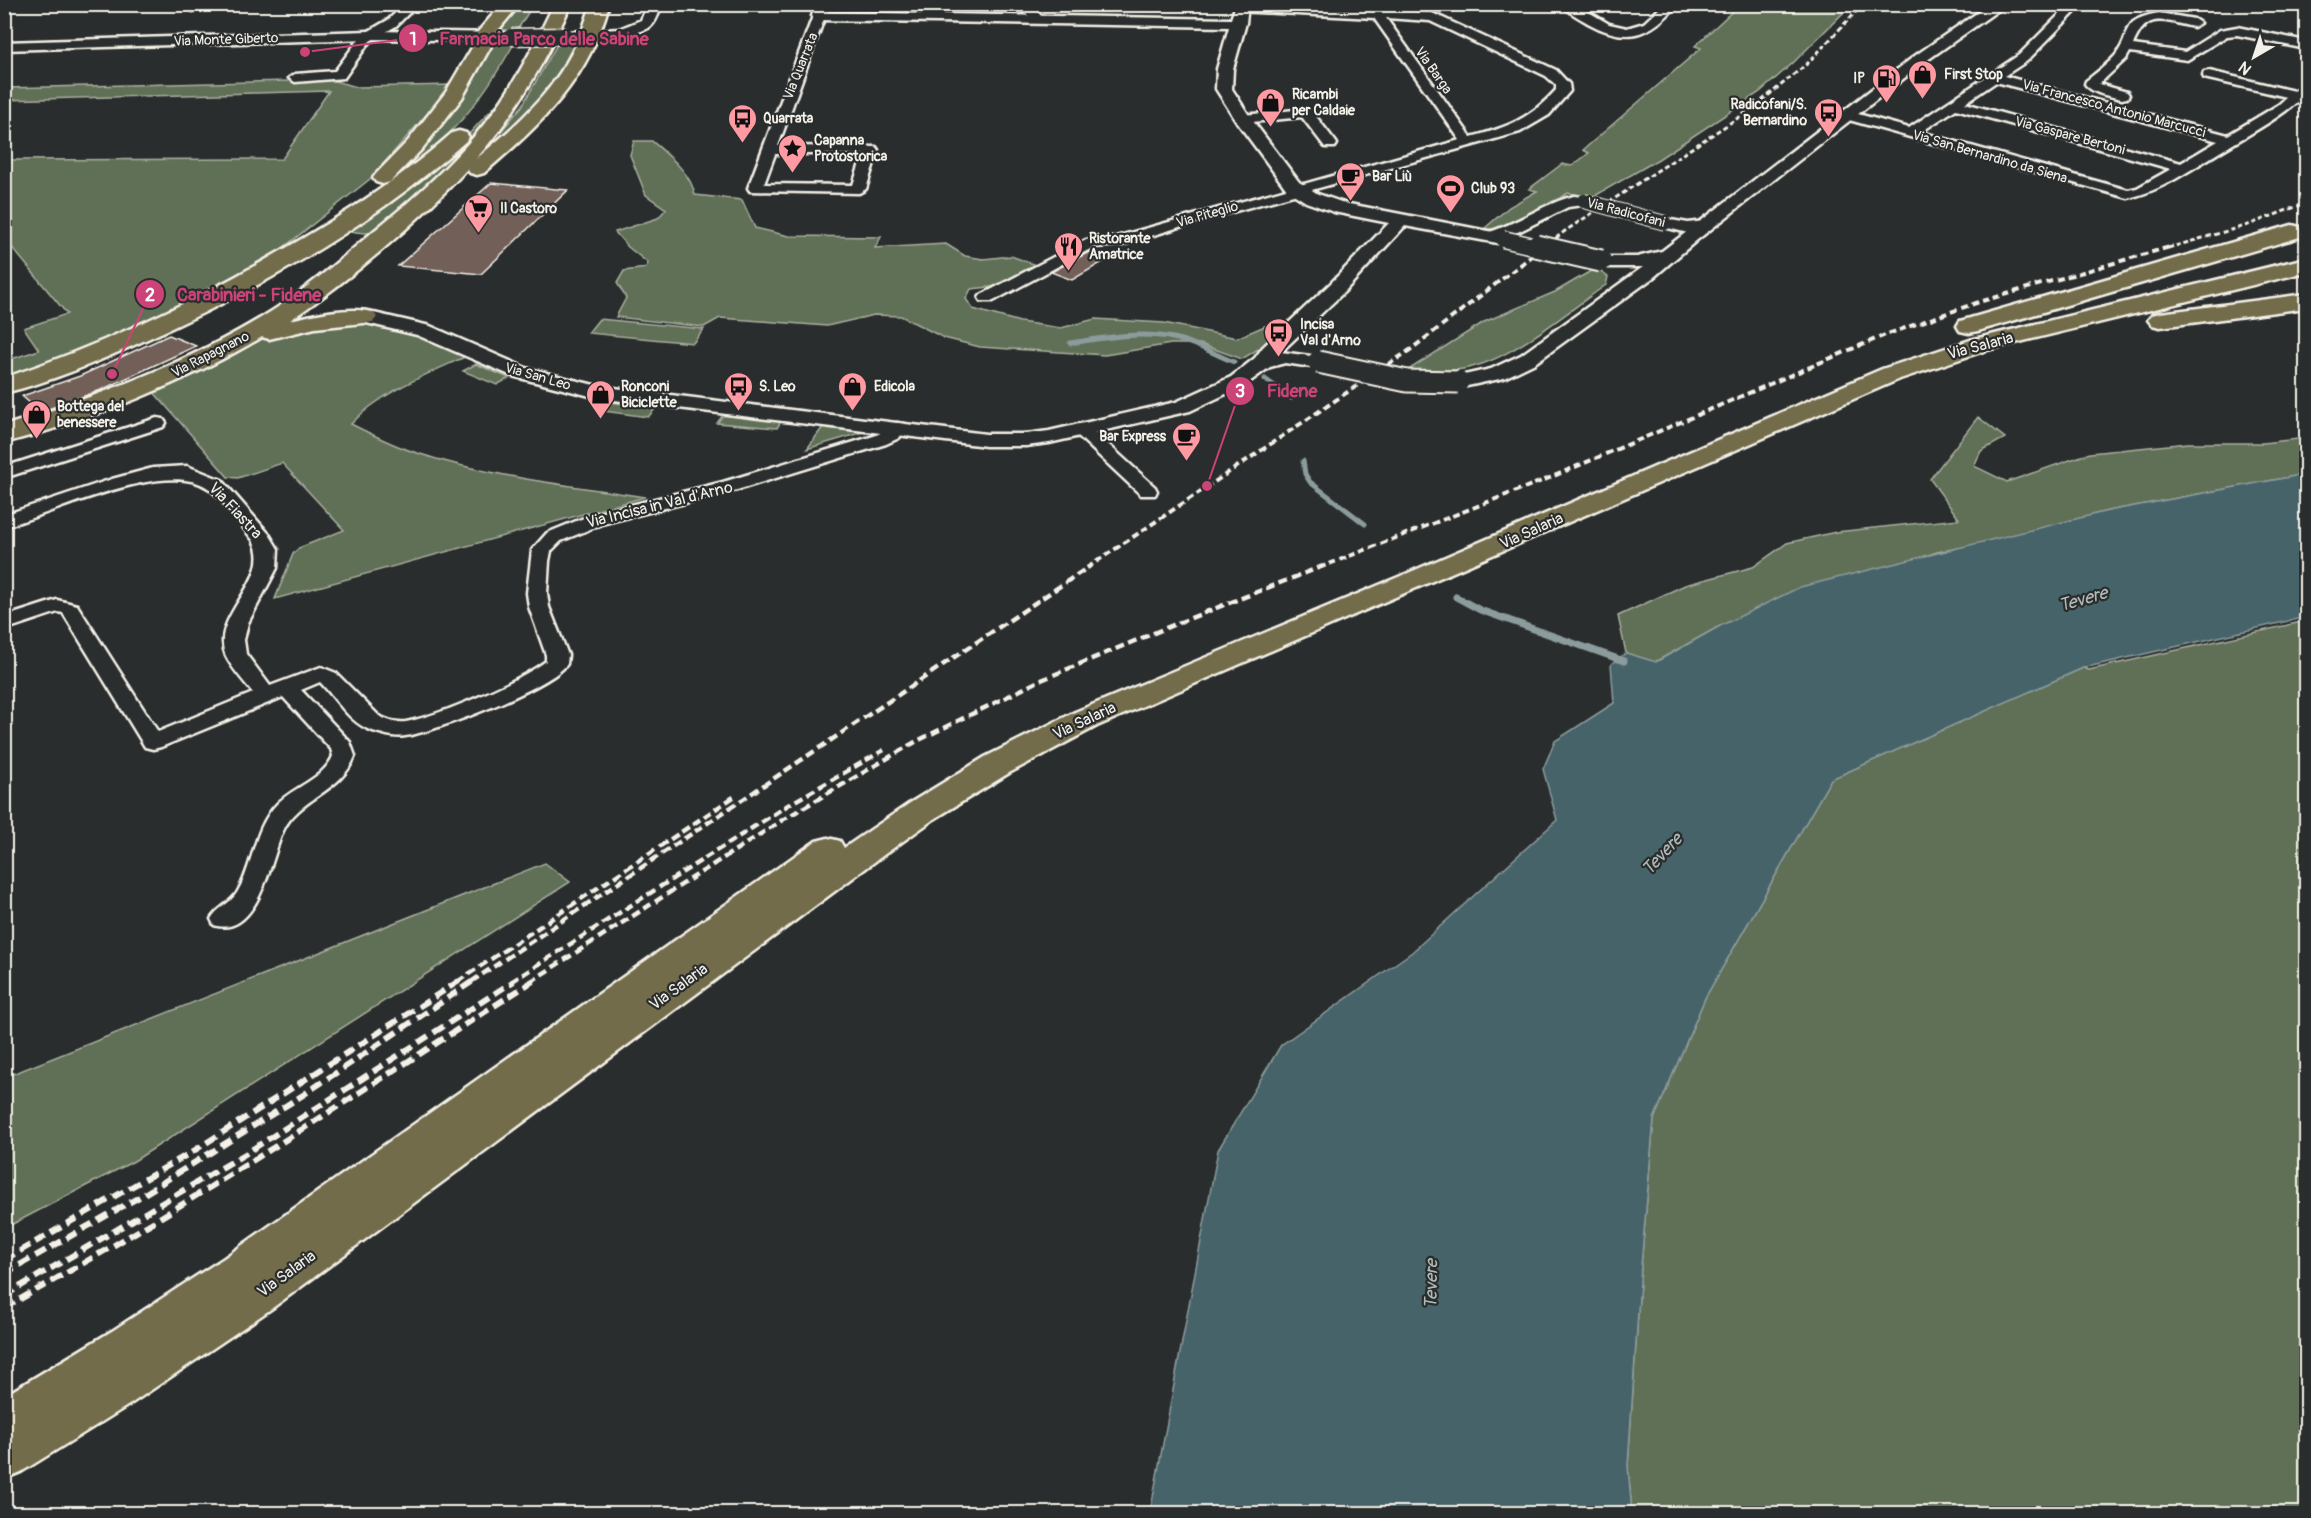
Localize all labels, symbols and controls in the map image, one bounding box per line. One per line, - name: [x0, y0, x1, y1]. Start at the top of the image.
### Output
- callout: Farmacia Parco delle Sabine: [398, 20, 661, 56]
- north arrow: [2224, 27, 2284, 87]
- text: 1: [409, 28, 417, 51]
- text: Farmacia Parco delle Sabine: [439, 28, 650, 51]
- street label: Via Monte Giberto: [173, 29, 279, 50]
- street label: Via Quarrata: [779, 30, 822, 102]
- street label: Via Barga: [1411, 44, 1456, 97]
- text: N: [2235, 57, 2256, 79]
- shop icon: First Stop: [1907, 58, 1939, 100]
- fuel station icon: IP: [1870, 62, 1902, 104]
- place label: First Stop: [1944, 66, 2003, 83]
- place label: IP: [1853, 70, 1865, 87]
- street label: Via Francesco Antonio Marcucci: [2020, 76, 2208, 141]
- shop icon: Ricambi per Caldaie: [1255, 86, 1287, 128]
- place label: Ricambi per Caldaie: [1292, 86, 1356, 119]
- place label: Radicofani/S. Bernardino: [1731, 96, 1807, 129]
- bus stop icon: Radicofani/S. Bernardino: [1812, 96, 1844, 138]
- bus stop icon: Quarrata: [726, 102, 758, 144]
- place label: Quarrata: [763, 110, 814, 127]
- street label: Via Gaspare Bertoni: [2013, 113, 2127, 159]
- street label: Via San Bernardino da Siena: [1910, 126, 2069, 187]
- place icon: Capanna Protostorica: [777, 132, 809, 174]
- place label: Capanna Protostorica: [814, 132, 888, 165]
- cafe icon: Bar Liù: [1335, 160, 1367, 202]
- place label: Bar Liù: [1372, 168, 1412, 185]
- sports icon: Club 93: [1434, 172, 1466, 214]
- place label: Club 93: [1471, 180, 1515, 197]
- supermarket icon: Il Castoro: [463, 192, 495, 234]
- street label: Via Radicofani: [1585, 194, 1668, 231]
- street label: Via Piteglio: [1174, 197, 1240, 231]
- place label: Il Castoro: [500, 200, 558, 217]
- restaurant icon: Ristorante Amatrice: [1052, 230, 1084, 272]
- place label: Ristorante Amatrice: [1089, 230, 1152, 263]
- callout: Carabinieri - Fidene: [135, 276, 333, 312]
- text: 2: [145, 284, 155, 307]
- text: Carabinieri - Fidene: [177, 284, 322, 307]
- bus stop icon: Incisa Val d'Arno: [1263, 316, 1295, 358]
- place label: Incisa Val d'Arno: [1300, 316, 1361, 349]
- street label: Via Rapagnano: [169, 327, 252, 381]
- street label: Via Salaria: [1945, 328, 2015, 364]
- street label: Via San Leo: [503, 359, 573, 394]
- bus stop icon: S. Leo: [722, 370, 754, 412]
- shop icon: Edicola: [837, 370, 869, 412]
- callout: Fidene: [1225, 373, 1330, 409]
- shop icon: Ronconi Biciclette: [584, 378, 616, 420]
- place label: Ronconi Biciclette: [621, 378, 678, 411]
- place label: S. Leo: [759, 378, 796, 395]
- place label: Edicola: [874, 378, 916, 395]
- text: 3: [1235, 380, 1245, 403]
- text: Fidene: [1267, 380, 1318, 403]
- shop icon: Bottega del benessere: [20, 398, 52, 440]
- place label: Bottega del benessere: [57, 398, 124, 431]
- cafe icon: Bar Express: [1171, 420, 1203, 462]
- place label: Bar Express: [1099, 428, 1167, 445]
- street label: Via Incisa in Val d'Arno: [584, 477, 735, 533]
- street label: Via Fiastra: [204, 478, 266, 543]
- street label: Via Salaria: [1497, 508, 1566, 554]
- water label: Tevere: [2056, 581, 2112, 617]
- street label: Via Salaria: [1050, 698, 1119, 744]
- water label: Tevere: [1637, 827, 1689, 880]
- street label: Via Salaria: [645, 959, 712, 1015]
- street label: Via Salaria: [253, 1246, 320, 1302]
- water label: Tevere: [1420, 1257, 1443, 1309]

